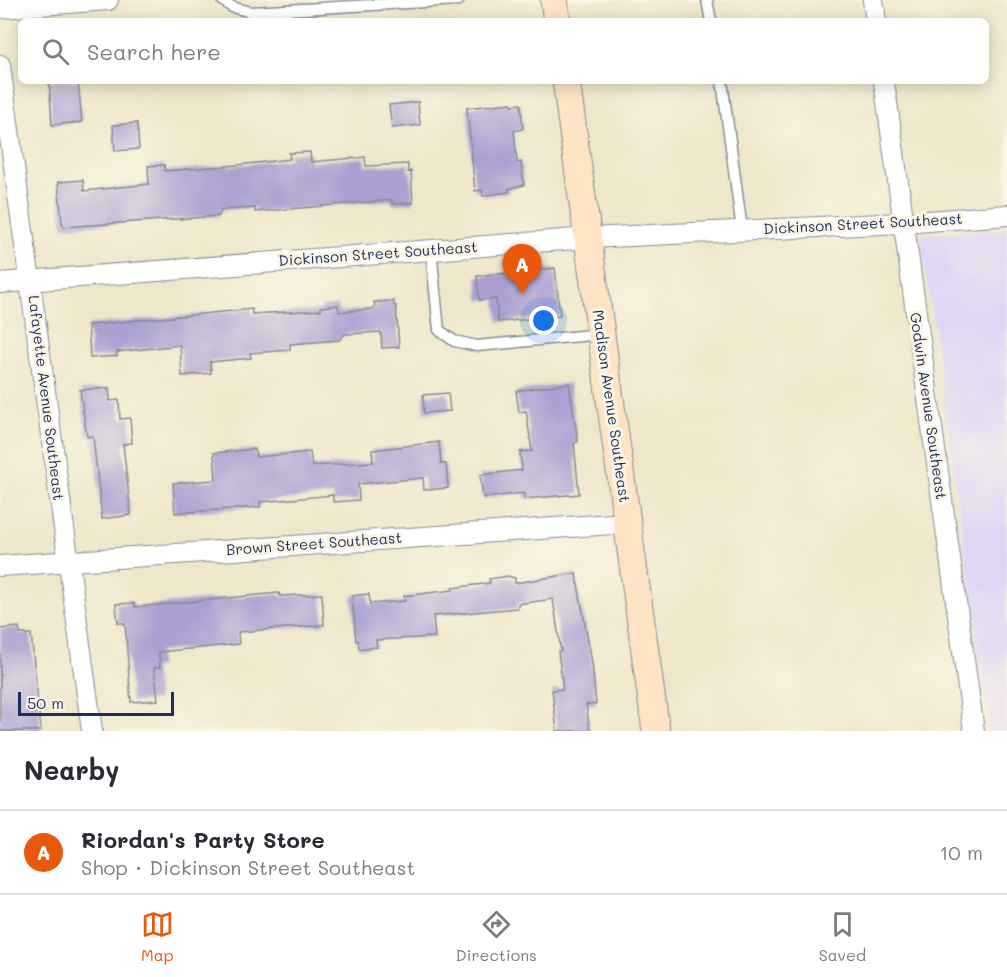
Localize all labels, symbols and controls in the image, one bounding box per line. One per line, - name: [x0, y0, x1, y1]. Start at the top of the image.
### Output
- search box: [18, 18, 989, 84]
- icon: search: [39, 35, 72, 68]
- text: Search here: [87, 37, 221, 66]
- street label: Dickinson Street Southeast: [763, 208, 963, 238]
- street label: Dickinson Street Southeast: [278, 236, 478, 270]
- pin: A: [502, 244, 542, 294]
- street label: Lafayette Avenue Southeast: [24, 294, 70, 502]
- your location: [529, 306, 558, 335]
- street label: Madison Avenue Southeast: [589, 308, 635, 504]
- street label: Godwin Avenue Southeast: [906, 311, 952, 501]
- street label: Brown Street Southeast: [225, 527, 402, 559]
- scale bar: [18, 689, 174, 716]
- text: 50 m: [27, 692, 64, 713]
- text: Nearby: [24, 753, 119, 787]
- text: Riordan's Party Store: [81, 825, 325, 854]
- text: A: [37, 839, 50, 865]
- text: 10 m: [939, 839, 983, 865]
- text: Shop · Dickinson Street Southeast: [81, 854, 415, 880]
- tab: Map: [141, 908, 174, 965]
- tab: Directions: [456, 908, 537, 965]
- tab: Saved: [819, 908, 866, 965]

